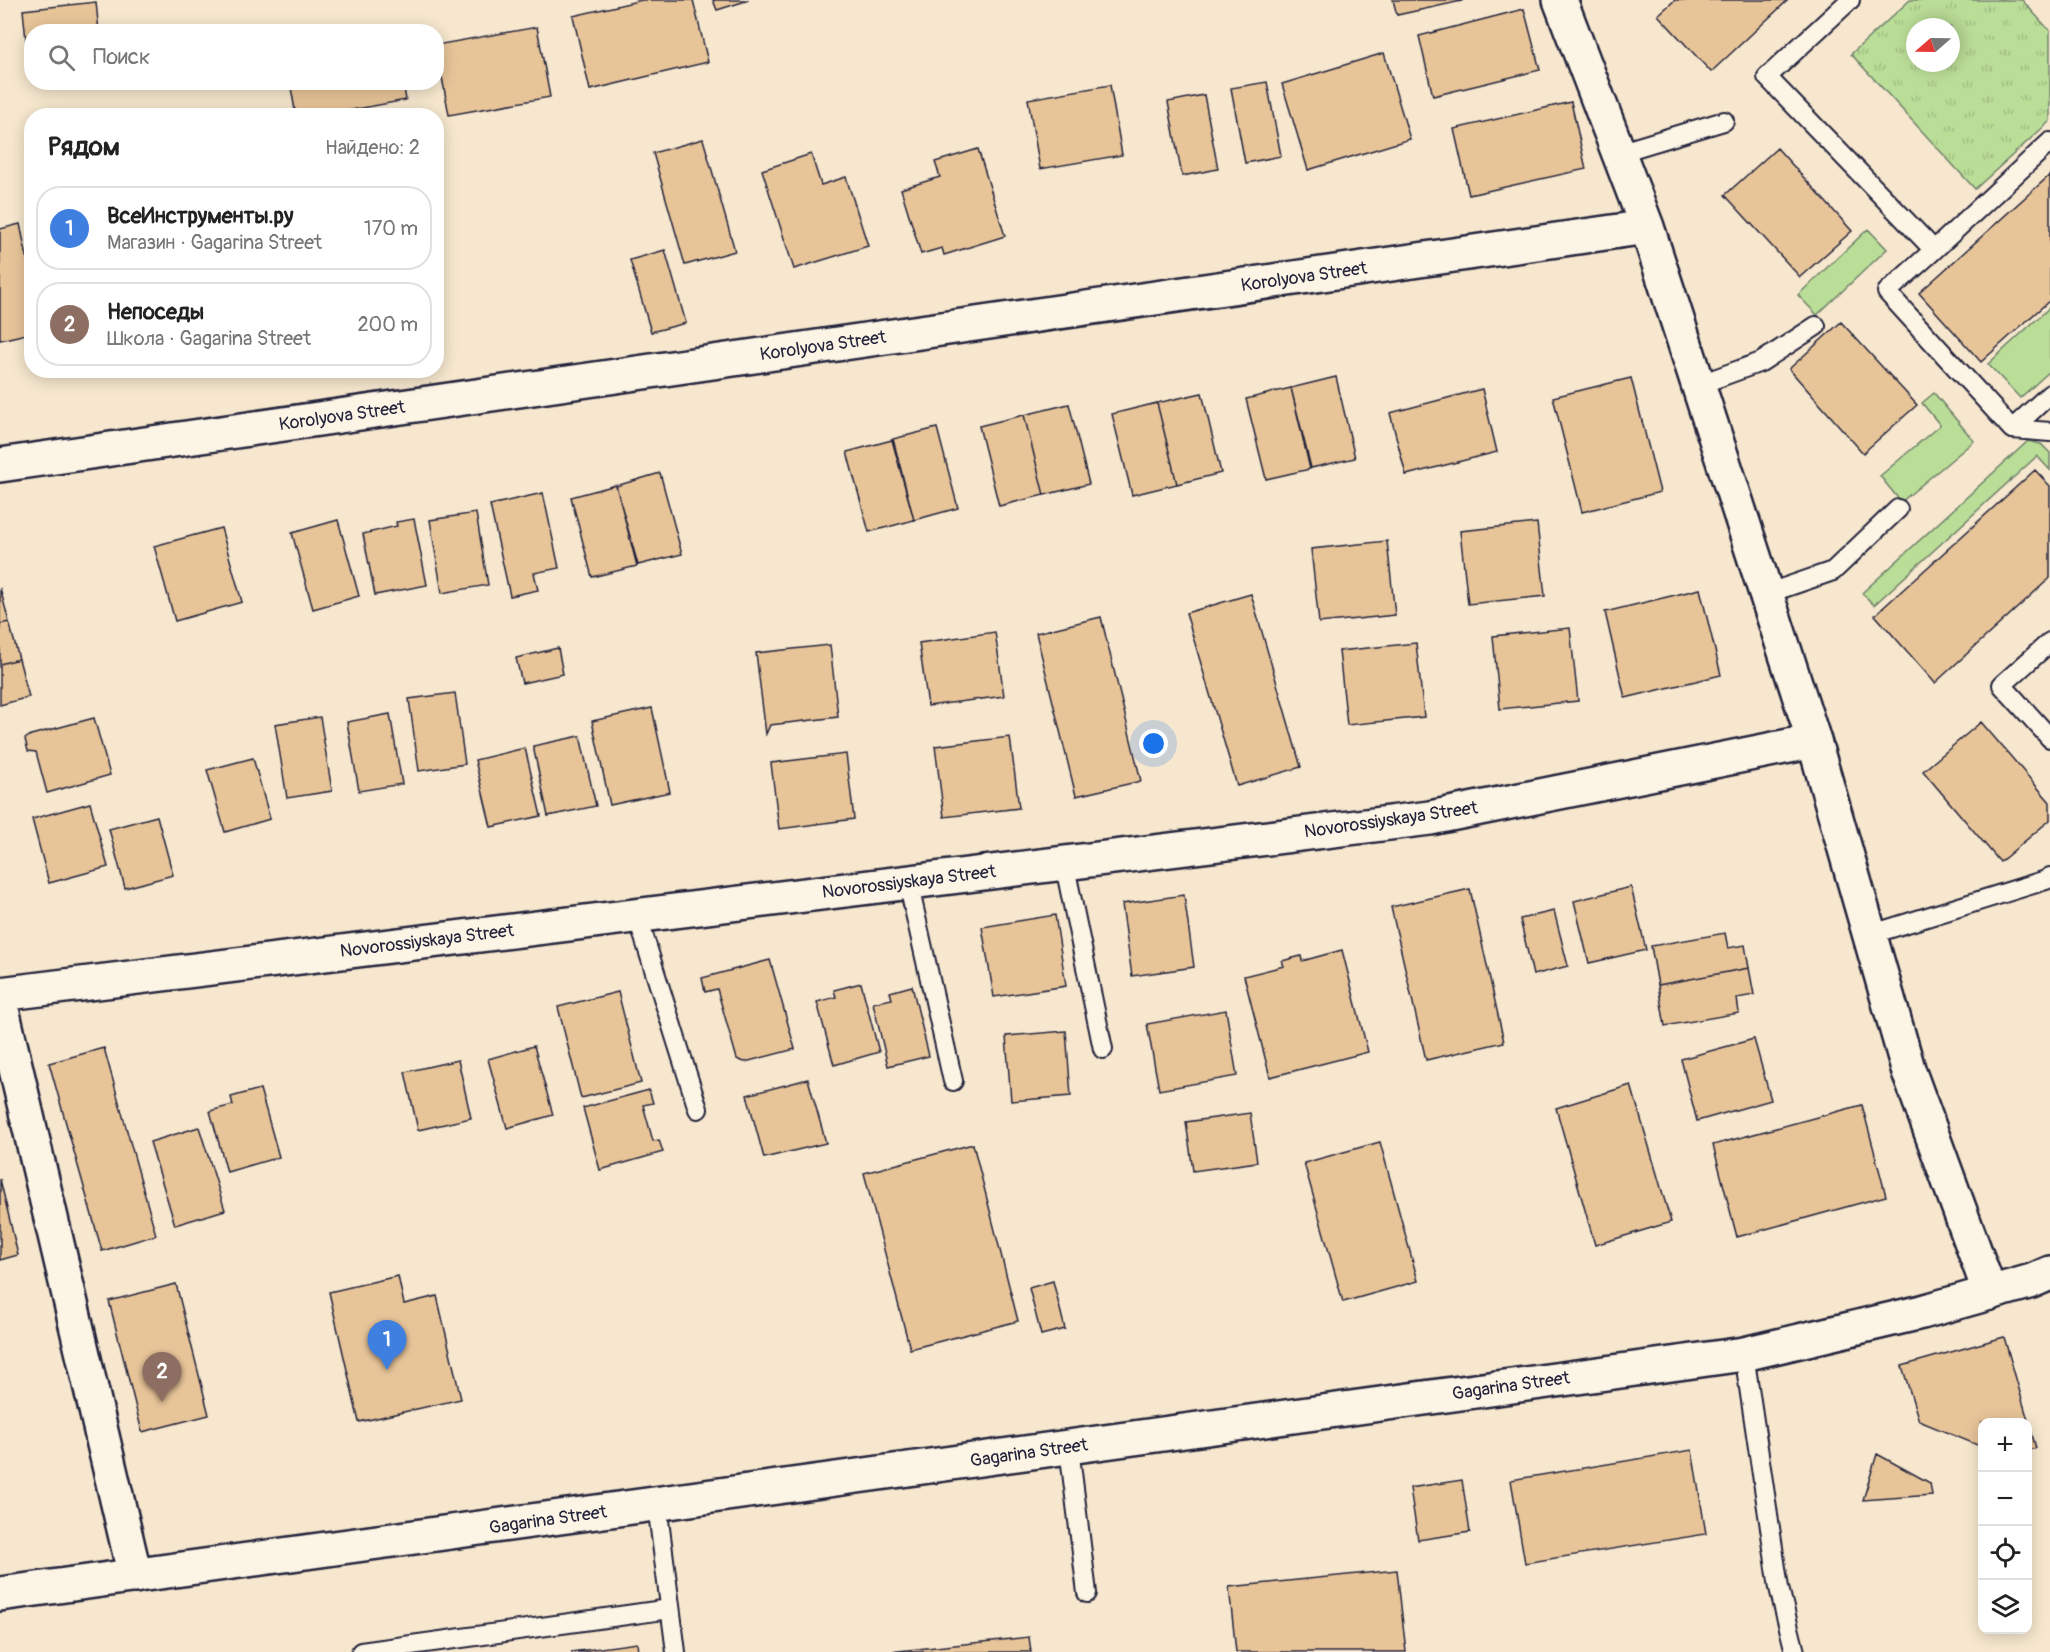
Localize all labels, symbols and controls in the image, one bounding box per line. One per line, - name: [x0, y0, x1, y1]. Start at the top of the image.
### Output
- north arrow: [1906, 18, 1960, 72]
- search box: [24, 24, 444, 90]
- icon: search: [45, 41, 78, 74]
- text: Поиск: [93, 43, 150, 71]
- text: Рядом: [48, 131, 120, 163]
- text: Найдено: 2: [325, 135, 420, 160]
- text: ВсеИнструменты.ру: [107, 202, 293, 230]
- text: 1: [66, 216, 73, 241]
- text: 170 m: [364, 216, 418, 241]
- text: Магазин · Gagarina Street: [107, 230, 322, 255]
- street label: Korolyova Street: [1239, 257, 1369, 297]
- text: Непоседы: [107, 298, 204, 326]
- text: 2: [64, 312, 75, 337]
- text: 200 m: [357, 312, 418, 337]
- text: Школа · Gagarina Street: [107, 326, 311, 351]
- street label: Korolyova Street: [758, 326, 888, 366]
- street label: Korolyova Street: [277, 396, 407, 436]
- your location: [1139, 729, 1168, 758]
- street label: Novorossiyskaya Street: [1303, 796, 1480, 844]
- street label: Novorossiyskaya Street: [821, 860, 998, 904]
- street label: Novorossiyskaya Street: [339, 919, 516, 963]
- pin: 1: [368, 1320, 406, 1370]
- pin: 2: [142, 1352, 182, 1402]
- street label: Gagarina Street: [1451, 1366, 1572, 1406]
- map controls: [1978, 1418, 2032, 1634]
- button: +: [1978, 1418, 2032, 1472]
- street label: Gagarina Street: [969, 1433, 1090, 1473]
- button: −: [1978, 1472, 2032, 1526]
- street label: Gagarina Street: [488, 1500, 609, 1540]
- button: locate: [1978, 1526, 2032, 1580]
- button: layers: [1978, 1580, 2032, 1634]

